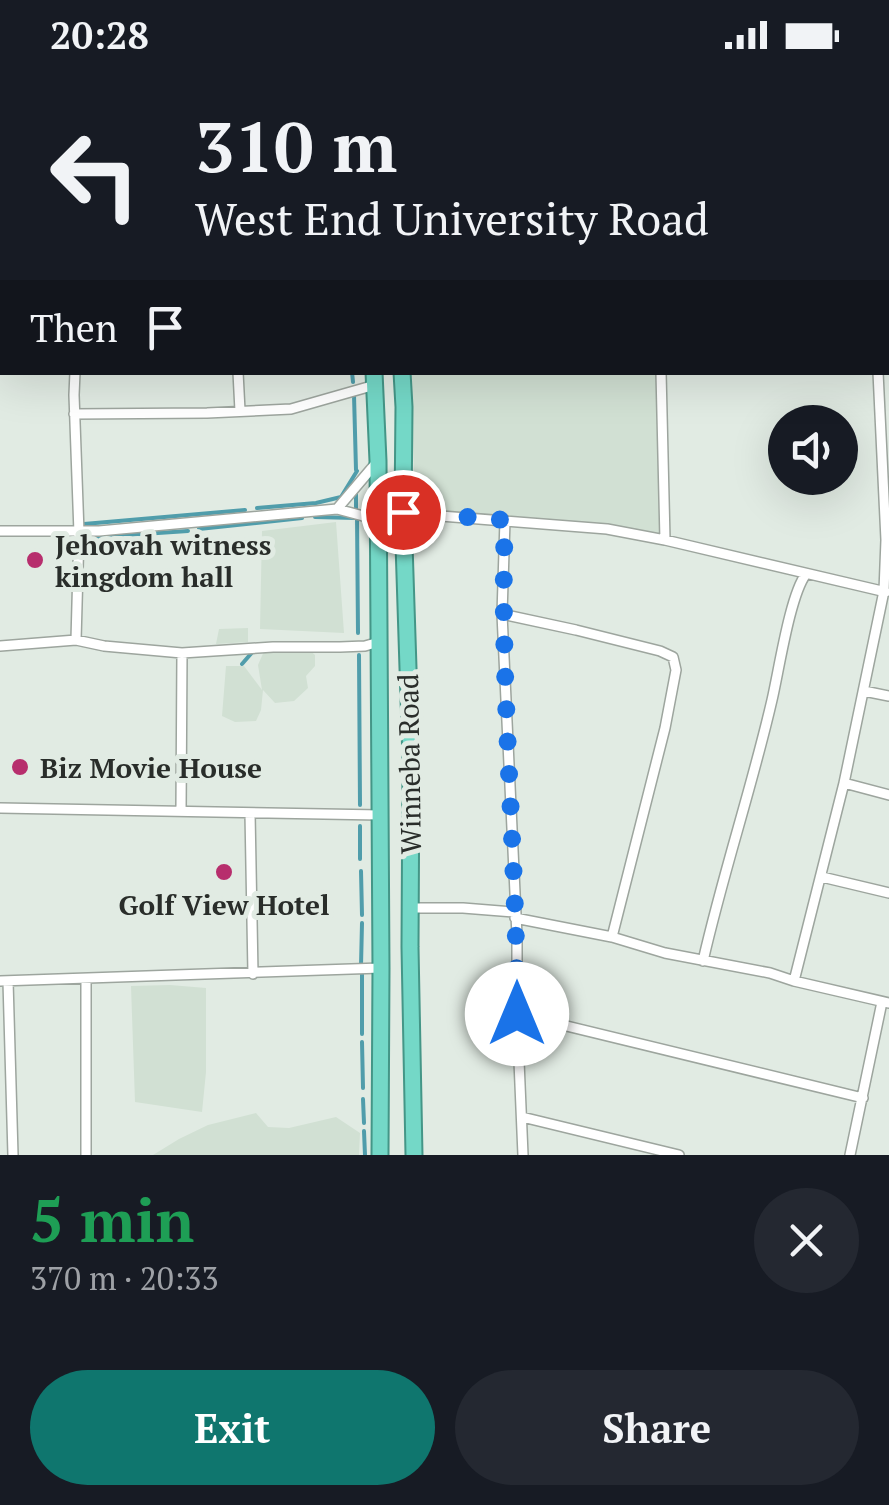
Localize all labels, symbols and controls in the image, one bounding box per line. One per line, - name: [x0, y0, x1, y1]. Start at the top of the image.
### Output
- text: 20:28: [50, 10, 149, 60]
- text: 310 m: [195, 99, 397, 192]
- icon: left: [30, 110, 160, 240]
- text: West End University Road: [195, 188, 709, 248]
- icon: arrive: [138, 300, 193, 355]
- text: Then: [30, 303, 118, 353]
- map controls: [768, 405, 858, 495]
- button: sound: [768, 405, 858, 495]
- pin: [361, 470, 446, 555]
- icon: arrive: [376, 485, 431, 540]
- place label: Jehovah witness kingdom hall: [55, 526, 271, 595]
- marker: Jehovah witness kingdom hall: [24, 549, 46, 571]
- street label: Winneba Road: [389, 673, 429, 855]
- place label: Biz Movie House: [40, 749, 262, 786]
- marker: Biz Movie House: [9, 756, 31, 778]
- marker: Golf View Hotel: [213, 861, 235, 883]
- place label: Golf View Hotel: [119, 886, 329, 923]
- position arrow: [465, 962, 569, 1066]
- text: 5 min: [30, 1180, 194, 1259]
- button: close: [754, 1188, 859, 1293]
- text: 370 m · 20:33: [30, 1257, 218, 1299]
- button: Exit: [30, 1370, 435, 1485]
- button: Share: [455, 1370, 859, 1485]

